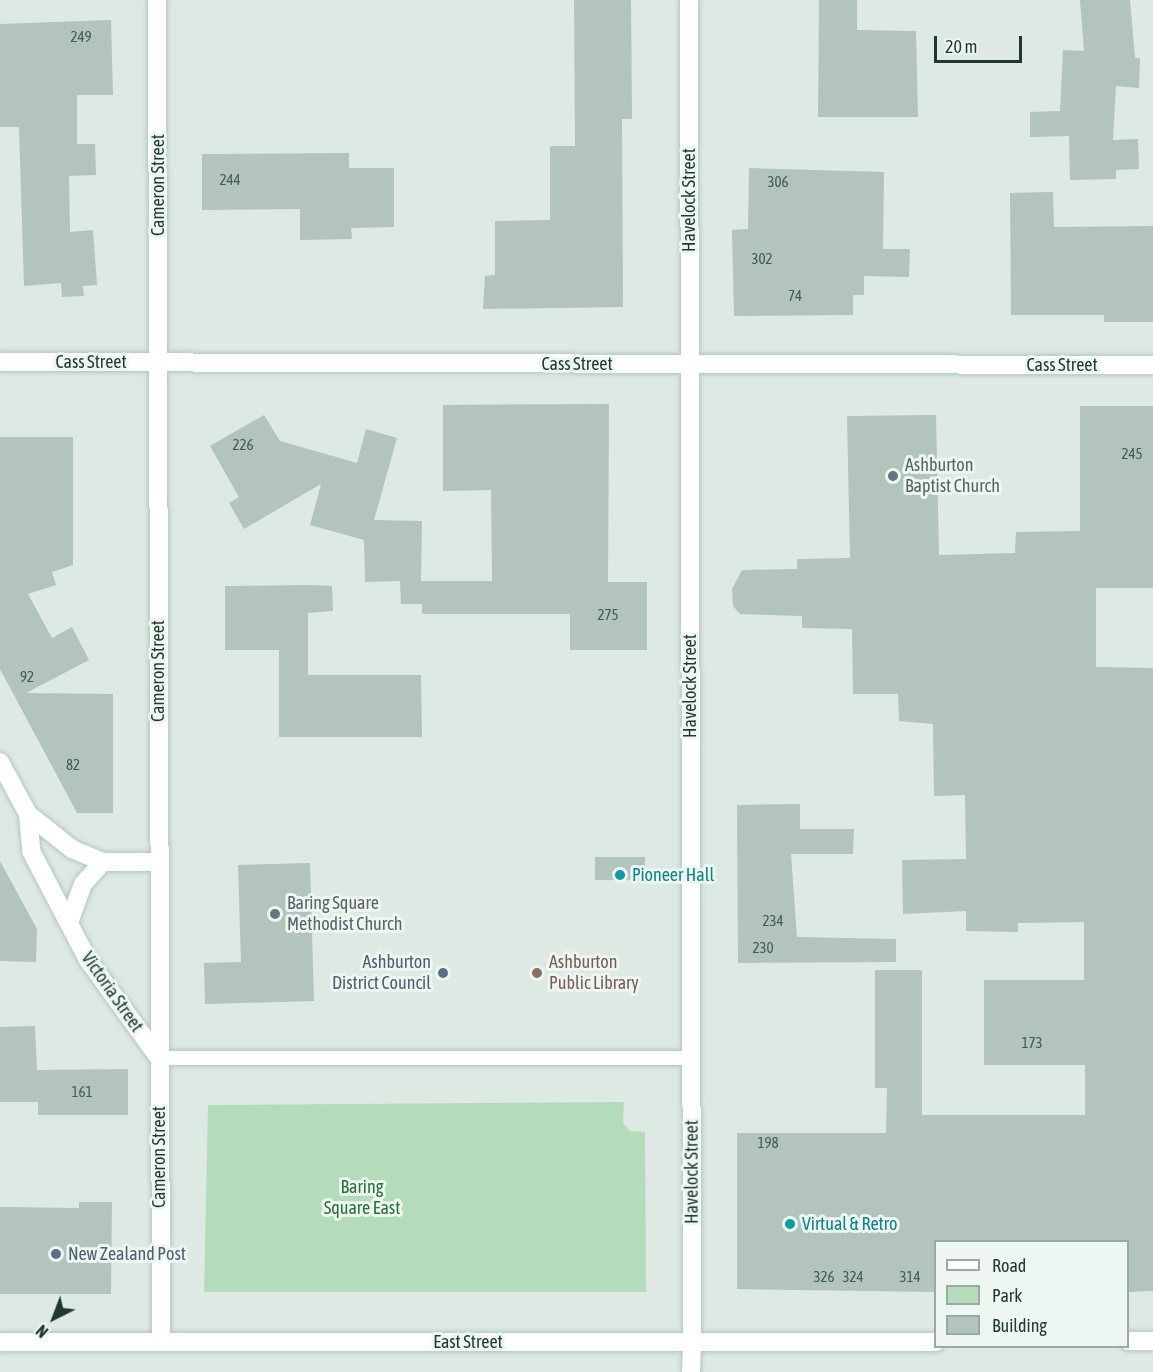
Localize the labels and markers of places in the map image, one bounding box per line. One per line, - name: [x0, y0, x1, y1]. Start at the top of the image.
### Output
- place label: Ashburton Baptist Church: [905, 455, 1000, 498]
- marker: Ashburton Baptist Church: [886, 469, 900, 483]
- place label: Pioneer Hall: [632, 864, 714, 886]
- marker: Pioneer Hall: [613, 868, 627, 882]
- place label: Baring Square Methodist Church: [287, 893, 403, 936]
- marker: Baring Square Methodist Church: [268, 907, 282, 921]
- place label: Ashburton District Council: [332, 952, 431, 994]
- place label: Ashburton Public Library: [549, 952, 639, 994]
- marker: Ashburton District Council: [436, 966, 450, 980]
- marker: Ashburton Public Library: [530, 966, 544, 980]
- place label: Virtual & Retro: [802, 1213, 898, 1235]
- marker: Virtual & Retro: [783, 1217, 797, 1231]
- place label: New Zealand Post: [68, 1243, 186, 1265]
- marker: New Zealand Post: [49, 1247, 63, 1261]

